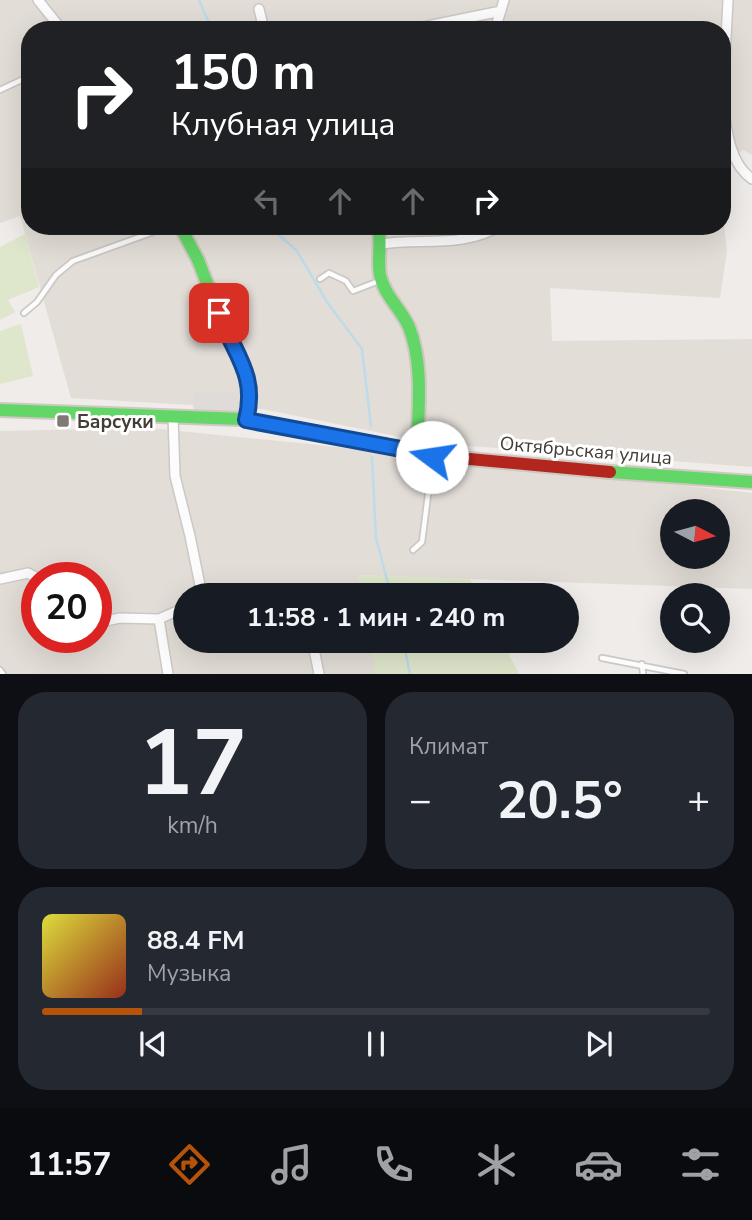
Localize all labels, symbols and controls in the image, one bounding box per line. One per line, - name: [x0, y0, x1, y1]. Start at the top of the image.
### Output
- text: 150 m: [171, 39, 315, 106]
- icon: right: [56, 49, 147, 140]
- text: Клубная улица: [171, 103, 396, 146]
- icon: left: [248, 182, 286, 220]
- icon: ahead: [321, 182, 359, 220]
- icon: ahead: [394, 182, 432, 220]
- icon: right: [467, 182, 505, 220]
- pin: [189, 283, 249, 343]
- icon: arrive: [200, 294, 238, 332]
- place label: Барсуки: [77, 409, 154, 435]
- marker: Барсуки: [55, 413, 71, 429]
- position arrow: [395, 420, 469, 494]
- street label: Октябрьская улица: [499, 431, 673, 471]
- north arrow: [660, 499, 730, 569]
- map controls: [660, 499, 730, 653]
- speed limit sign: 20: [21, 562, 112, 653]
- button: search: [660, 583, 730, 653]
- text: 11:58 · 1 мин · 240 m: [247, 600, 505, 635]
- text: 17: [138, 702, 247, 826]
- text: Климат: [409, 731, 488, 762]
- text: 20.5°: [496, 765, 623, 836]
- text: −: [409, 775, 432, 826]
- text: +: [687, 775, 710, 826]
- text: km/h: [167, 810, 218, 841]
- text: 88.4 FM: [147, 923, 244, 958]
- text: Музыка: [147, 958, 231, 989]
- icon: previous: [134, 1025, 172, 1063]
- icon: pause: [357, 1025, 395, 1063]
- icon: next: [580, 1025, 618, 1063]
- icon: directions: [165, 1140, 214, 1189]
- icon: music: [267, 1140, 316, 1189]
- icon: phone: [369, 1140, 418, 1189]
- icon: climate: [472, 1140, 521, 1189]
- icon: car: [574, 1140, 623, 1189]
- icon: filters: [676, 1140, 725, 1189]
- text: 11:57: [27, 1143, 111, 1186]

